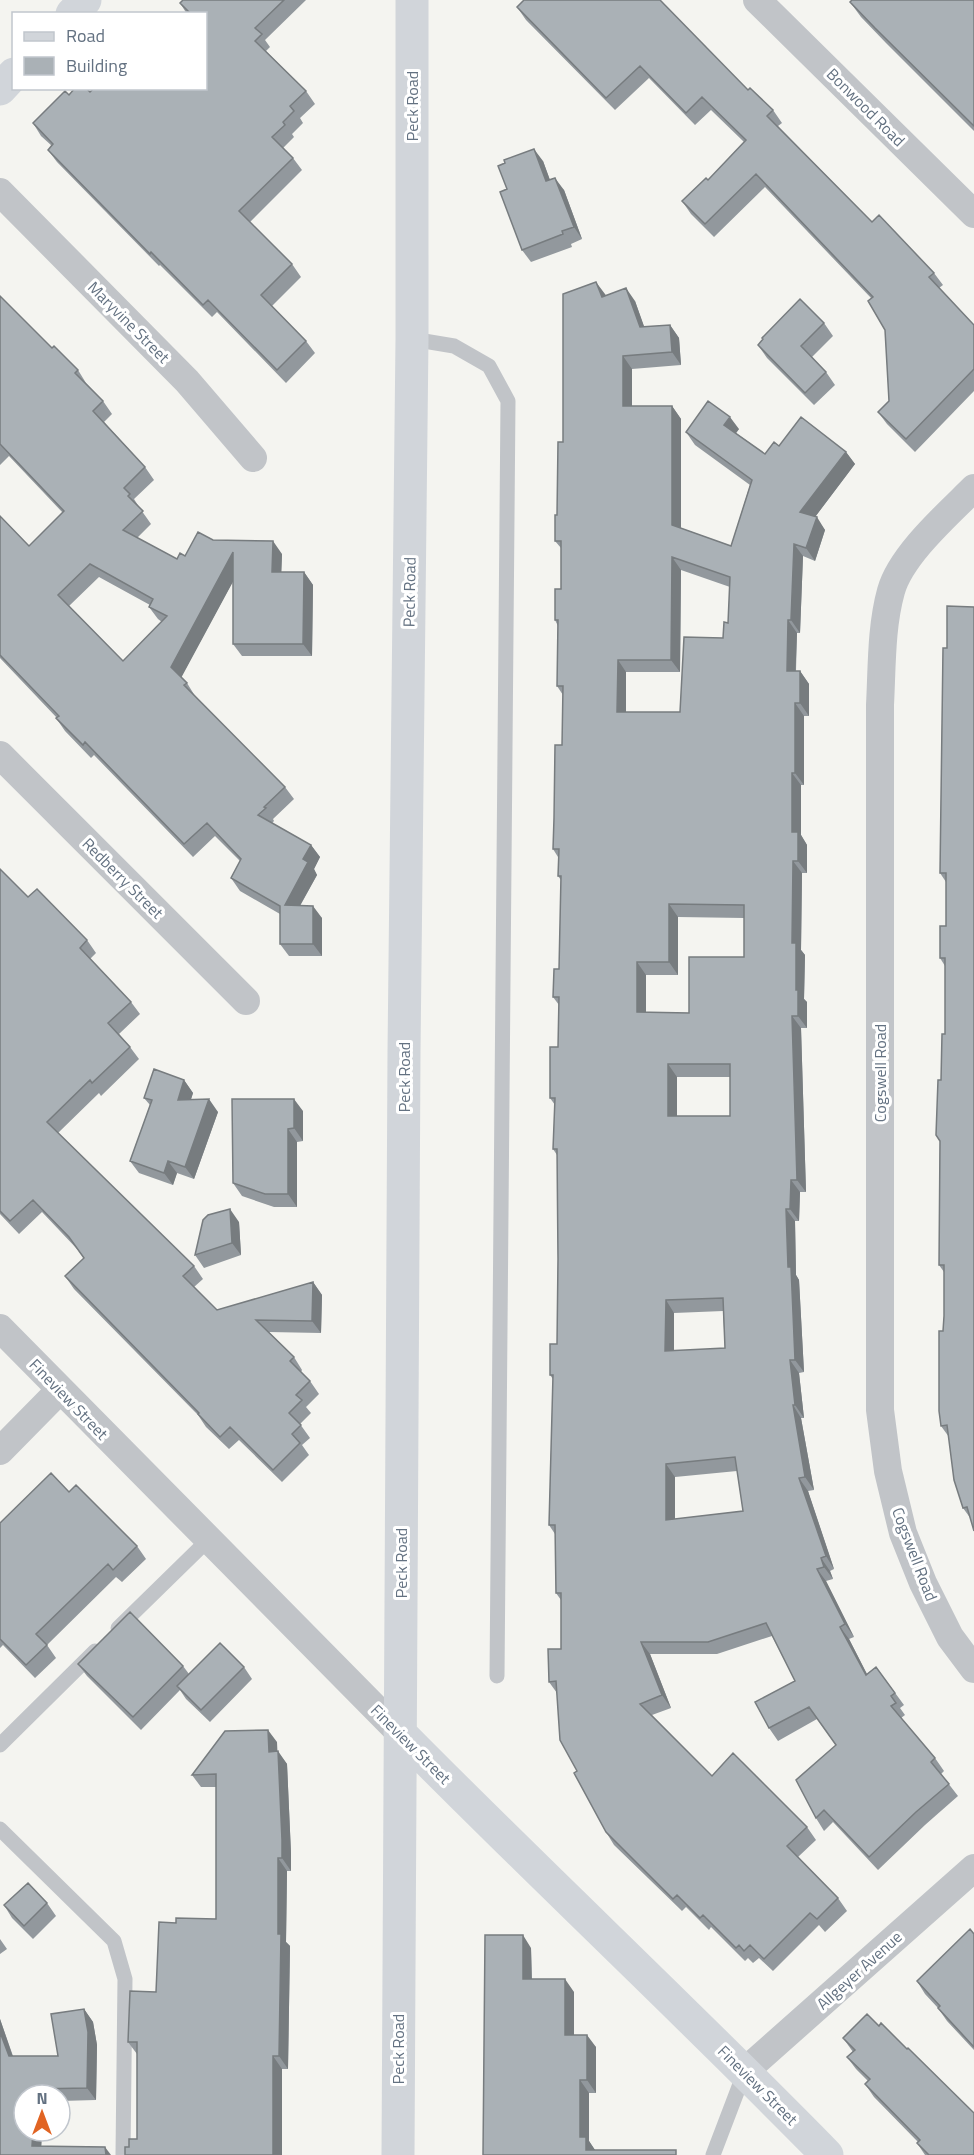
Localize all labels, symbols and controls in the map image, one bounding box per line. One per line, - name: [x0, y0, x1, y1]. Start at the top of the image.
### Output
- legend: [12, 12, 207, 90]
- text: Road: [66, 22, 105, 49]
- text: Building: [66, 52, 127, 79]
- street label: Bonwood Road: [821, 62, 911, 152]
- street label: Peck Road: [400, 71, 424, 141]
- street label: Maryvine Street: [83, 276, 176, 369]
- street label: Peck Road: [396, 557, 422, 627]
- street label: Redberry Street: [77, 832, 169, 924]
- street label: Cogswell Road: [868, 1024, 892, 1122]
- street label: Peck Road: [392, 1042, 416, 1112]
- street label: Fineview Street: [24, 1353, 114, 1445]
- street label: Cogswell Road: [886, 1504, 944, 1604]
- street label: Peck Road: [389, 1528, 413, 1598]
- street label: Fineview Street: [366, 1699, 457, 1790]
- street label: Allgeyer Avenue: [811, 1925, 907, 2015]
- street label: Peck Road: [386, 2014, 410, 2084]
- street label: Fineview Street: [713, 2040, 804, 2131]
- north arrow: [12, 2083, 72, 2143]
- text: N: [36, 2086, 48, 2110]

